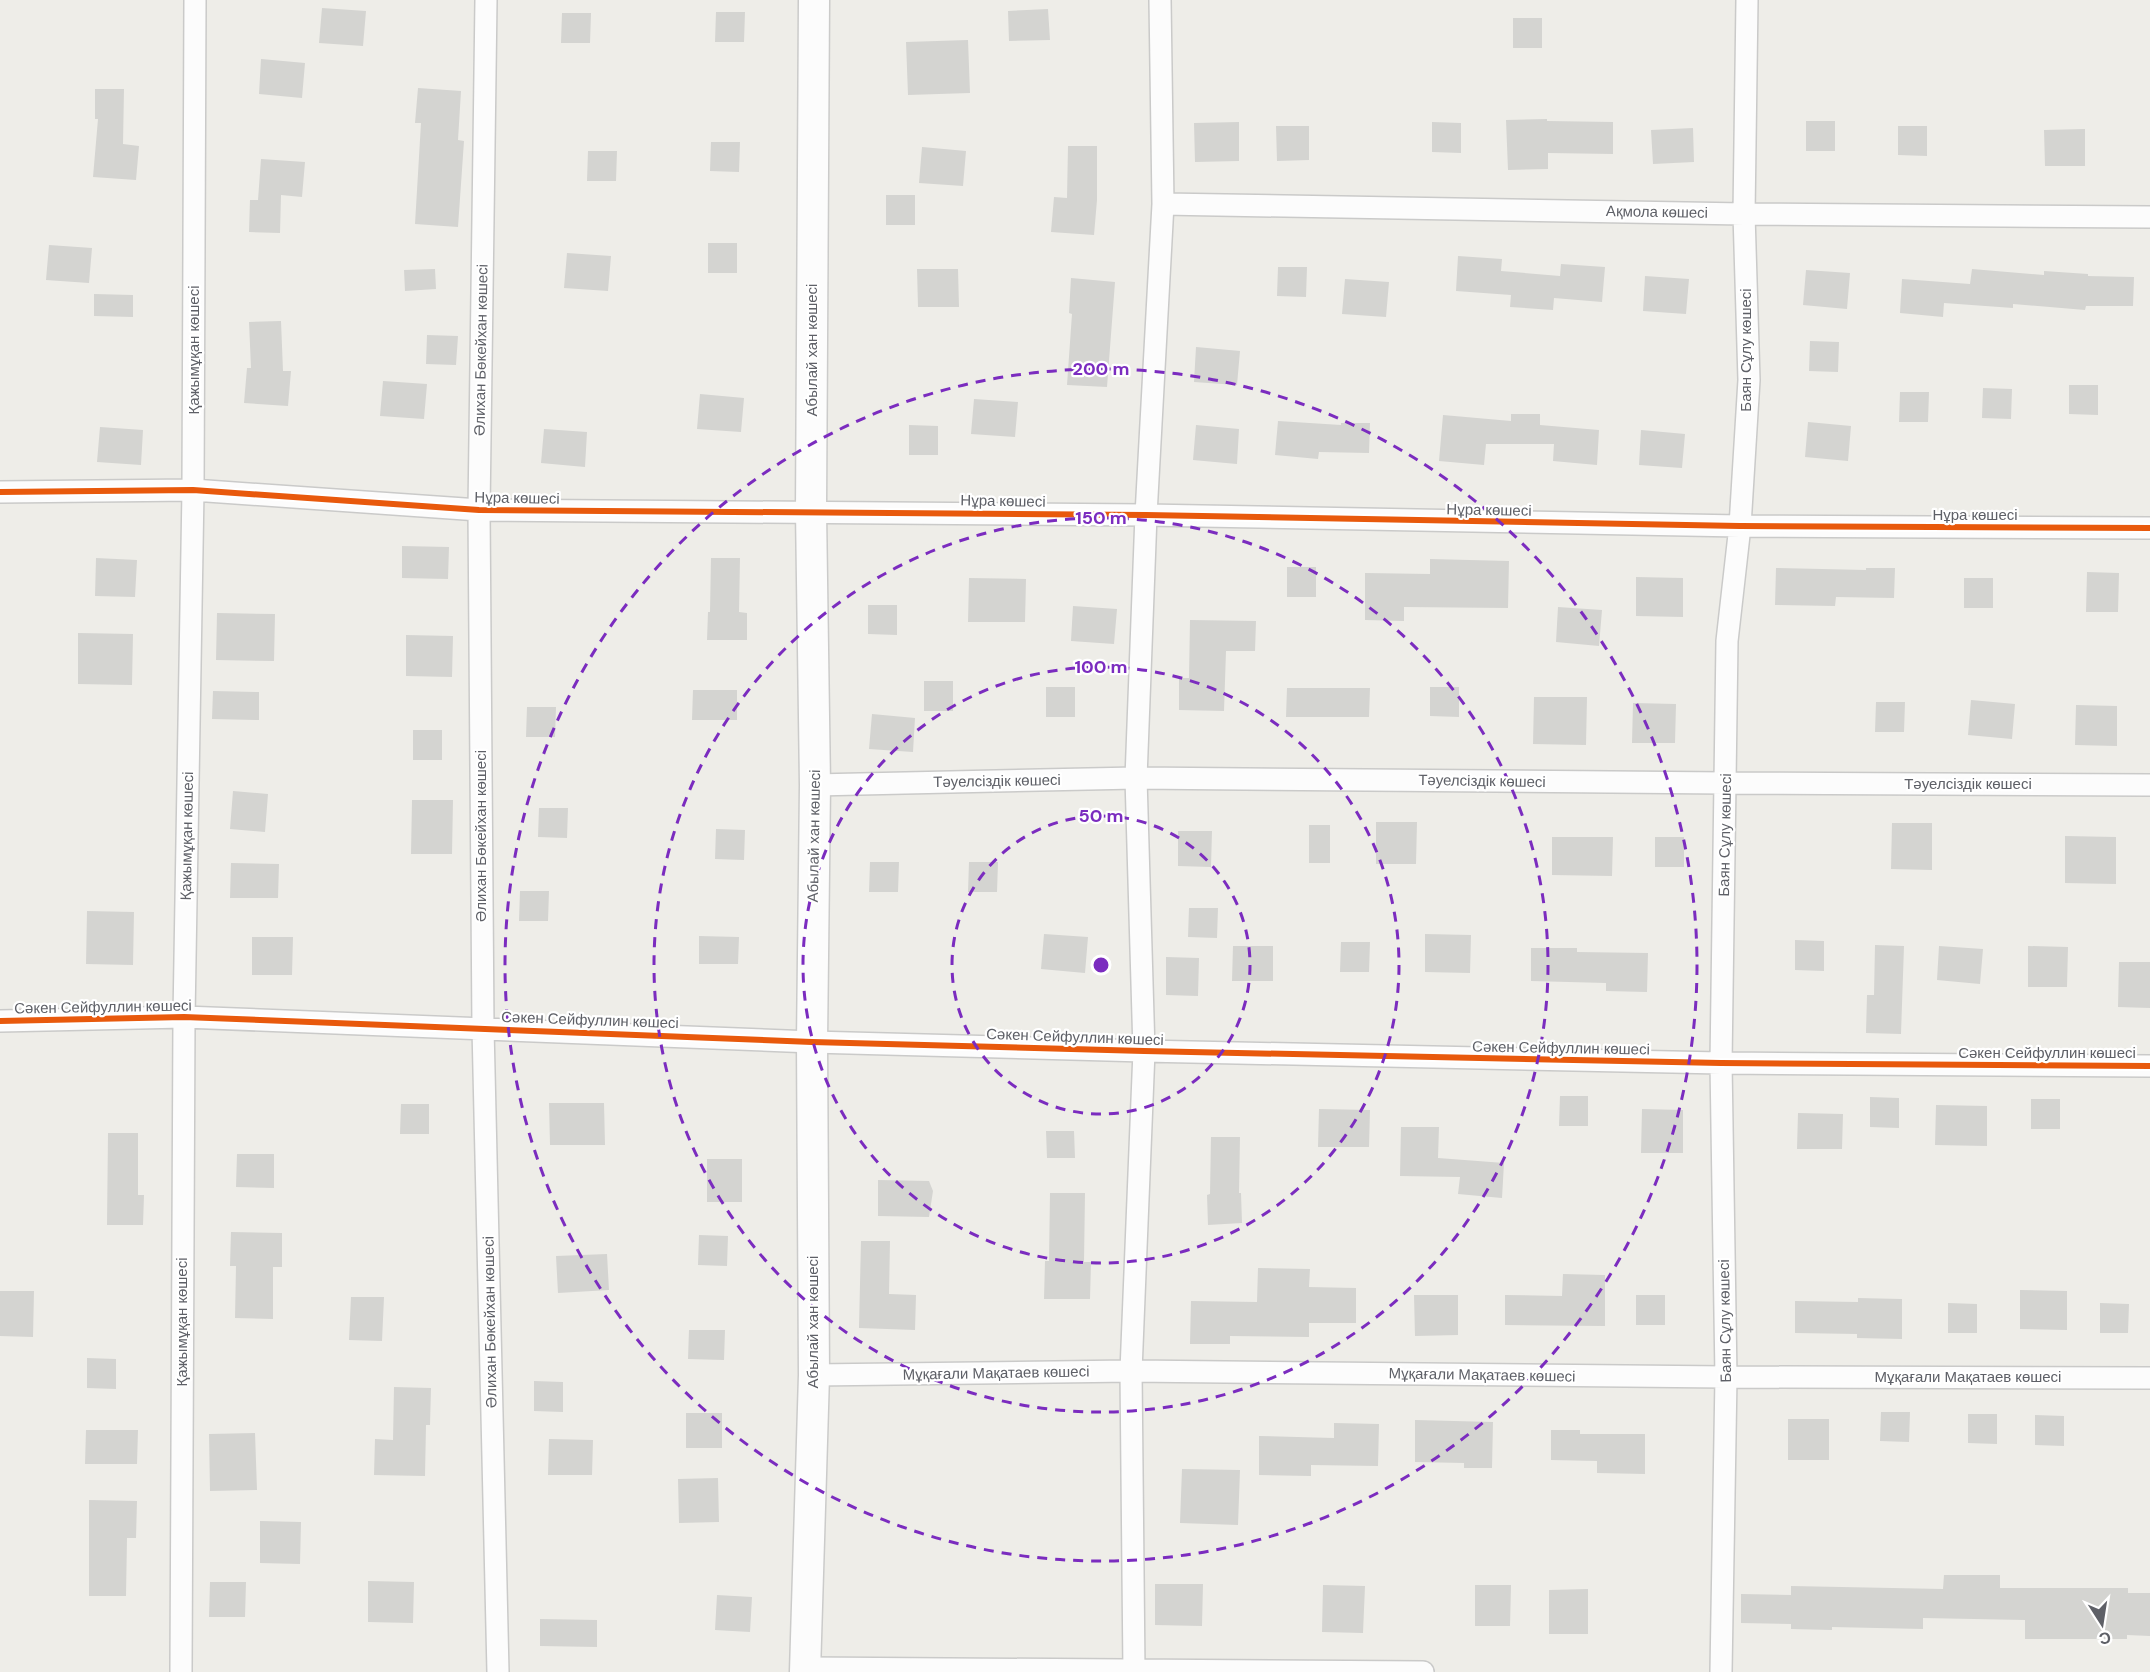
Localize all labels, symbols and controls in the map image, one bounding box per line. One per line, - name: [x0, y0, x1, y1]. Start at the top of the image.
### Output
- street label: Ақмола көшесі: [1606, 201, 1708, 223]
- street label: Әлихан Бөкейхан көшесі: [469, 264, 493, 436]
- street label: Абылай хан көшесі: [802, 284, 822, 416]
- street label: Қажымұқан көшесі: [184, 286, 204, 415]
- street label: Баян Сұлу көшесі: [1736, 288, 1756, 412]
- text: 200 m: [1073, 357, 1129, 381]
- street label: Нұра көшесі: [474, 487, 560, 509]
- street label: Нұра көшесі: [960, 490, 1046, 512]
- street label: Нұра көшесі: [1446, 499, 1532, 521]
- street label: Нұра көшесі: [1932, 505, 2018, 525]
- text: 150 m: [1075, 506, 1127, 530]
- text: 100 m: [1074, 655, 1128, 679]
- street label: Әлихан Бөкейхан көшесі: [471, 750, 491, 922]
- street label: Абылай хан көшесі: [803, 769, 825, 903]
- street label: Тәуелсіздік көшесі: [933, 770, 1061, 792]
- street label: Тәуелсіздік көшесі: [1418, 770, 1546, 792]
- street label: Қажымұқан көшесі: [176, 771, 198, 901]
- street label: Баян Сұлу көшесі: [1714, 773, 1736, 897]
- street label: Тәуелсіздік көшесі: [1904, 774, 2032, 794]
- text: 50 m: [1078, 804, 1124, 828]
- centre of rings: [1091, 955, 1111, 975]
- street label: Сәкен Сейфуллин көшесі: [14, 995, 192, 1019]
- street label: Сәкен Сейфуллин көшесі: [501, 1007, 679, 1033]
- street label: Сәкен Сейфуллин көшесі: [986, 1024, 1164, 1050]
- street label: Сәкен Сейфуллин көшесі: [1472, 1036, 1650, 1060]
- street label: Сәкен Сейфуллин көшесі: [1958, 1043, 2136, 1063]
- street label: Әлихан Бөкейхан көшесі: [478, 1236, 502, 1408]
- street label: Абылай хан көшесі: [803, 1256, 823, 1388]
- street label: Қажымұқан көшесі: [172, 1258, 192, 1387]
- street label: Баян Сұлу көшесі: [1714, 1259, 1736, 1383]
- street label: Мұқағали Мақатаев көшесі: [902, 1361, 1090, 1385]
- street label: Мұқағали Мақатаев көшесі: [1388, 1363, 1576, 1387]
- street label: Мұқағали Мақатаев көшесі: [1875, 1367, 2061, 1387]
- north arrow: [2072, 1594, 2132, 1654]
- text: С: [2097, 1627, 2113, 1650]

